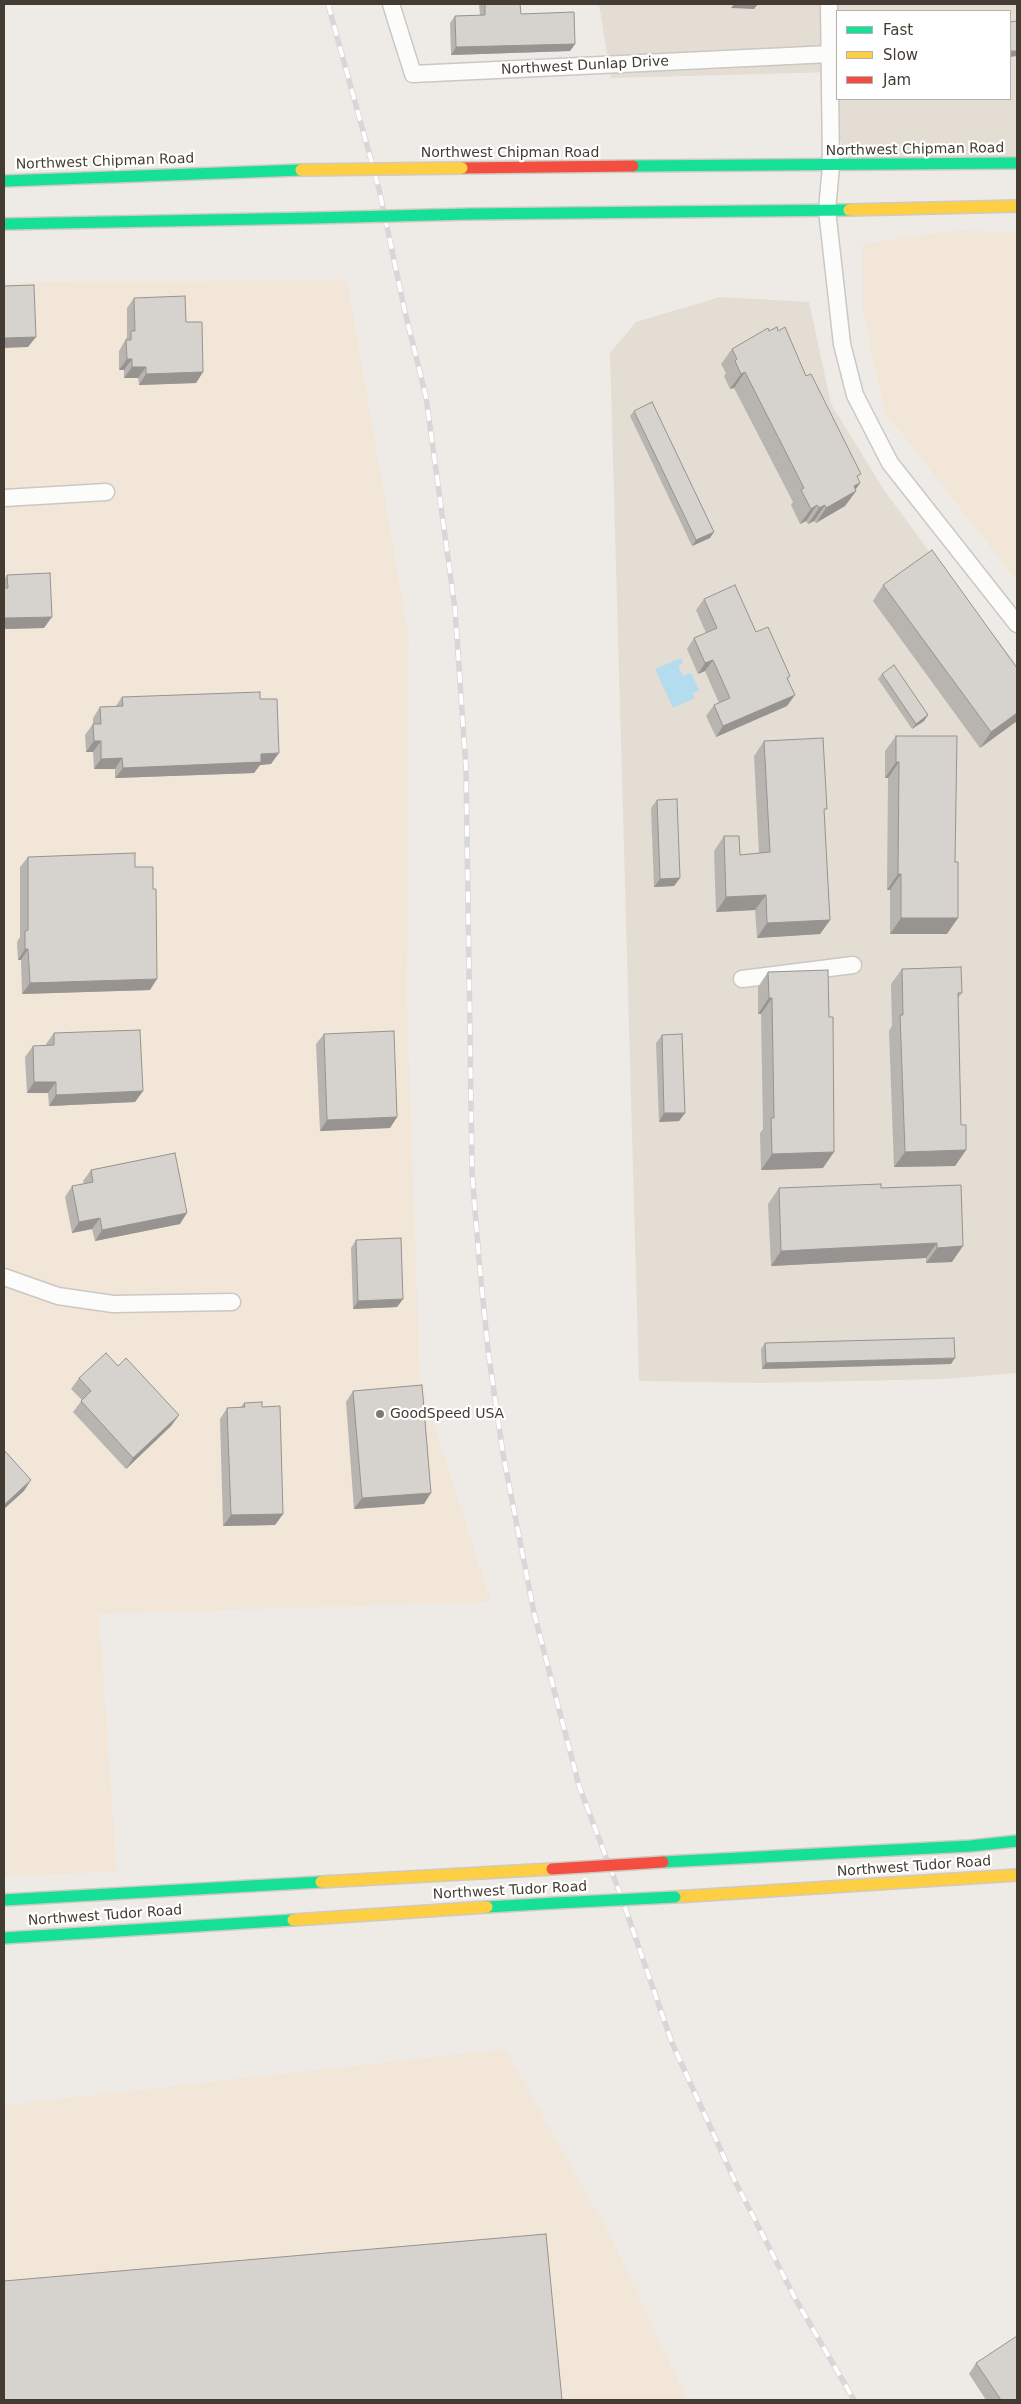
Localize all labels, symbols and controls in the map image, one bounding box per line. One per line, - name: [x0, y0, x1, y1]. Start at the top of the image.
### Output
- legend: [836, 10, 1011, 100]
- text: Fast: [883, 21, 913, 39]
- text: Slow: [883, 46, 918, 64]
- street label: Northwest Dunlap Drive: [501, 53, 669, 79]
- text: Jam: [883, 71, 911, 89]
- street label: Northwest Chipman Road: [826, 140, 1004, 160]
- street label: Northwest Chipman Road: [421, 145, 599, 161]
- street label: Northwest Chipman Road: [15, 150, 195, 174]
- place label: GoodSpeed USA: [390, 1406, 504, 1422]
- marker: GoodSpeed USA: [374, 1408, 386, 1420]
- street label: Northwest Tudor Road: [836, 1853, 992, 1881]
- street label: Northwest Tudor Road: [432, 1879, 588, 1903]
- street label: Northwest Tudor Road: [27, 1902, 183, 1930]

